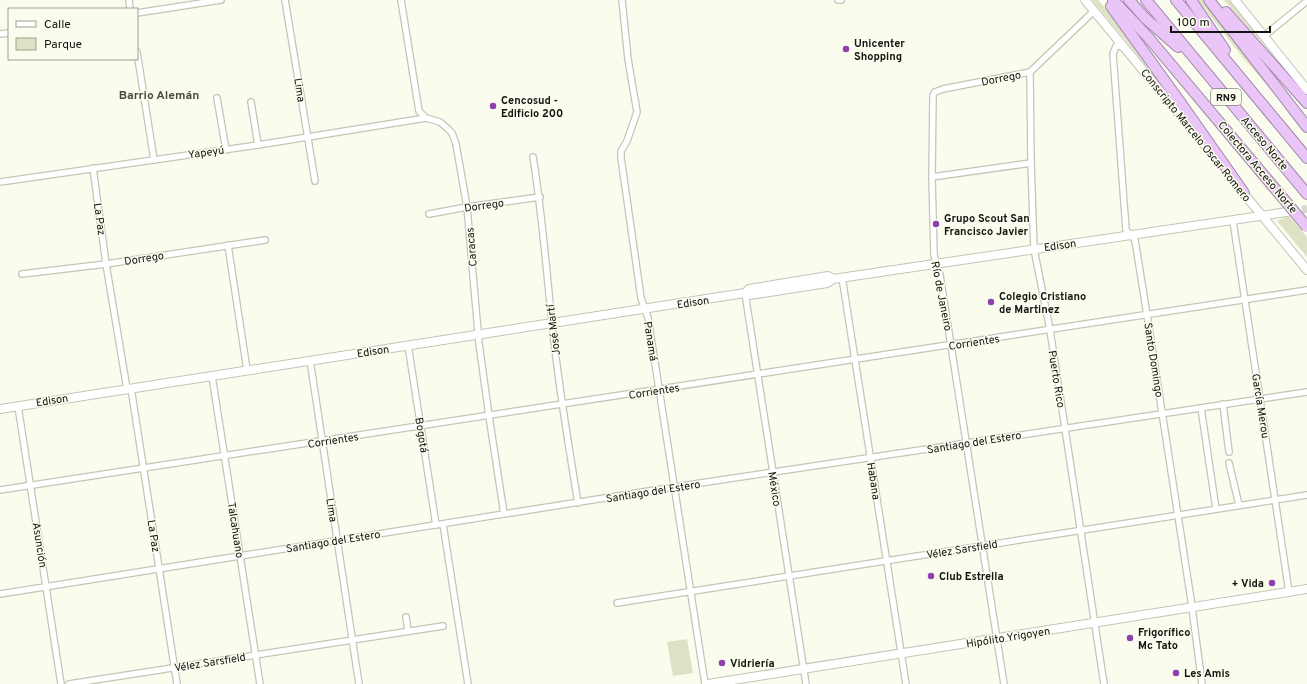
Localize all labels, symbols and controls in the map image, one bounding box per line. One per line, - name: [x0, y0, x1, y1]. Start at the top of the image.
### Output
- legend: [8, 8, 138, 60]
- scale bar: [1171, 8, 1270, 34]
- text: 100 m: [1177, 15, 1210, 31]
- text: Calle: [44, 17, 71, 33]
- text: Parque: [44, 37, 82, 53]
- place label: Unicenter Shopping: [854, 37, 905, 64]
- marker: Unicenter Shopping: [841, 44, 851, 54]
- street label: Conscripto Marcelo Oscar Romero: [1137, 66, 1253, 205]
- street label: Dorrego: [980, 68, 1022, 90]
- street label: Lima: [290, 77, 308, 103]
- district label: Barrio Alemán: [119, 88, 199, 104]
- road number: RN9: [1211, 89, 1241, 105]
- place label: Cencosud - Edificio 200: [501, 94, 563, 121]
- marker: Cencosud - Edificio 200: [488, 101, 498, 111]
- street label: Acceso Norte: [1238, 114, 1291, 174]
- street label: Colectora Acceso Norte: [1215, 119, 1300, 217]
- street label: Yapeyú: [187, 144, 225, 162]
- street label: Dorrego: [463, 196, 505, 216]
- street label: La Paz: [90, 202, 108, 236]
- place label: Grupo Scout San Francisco Javier: [944, 212, 1030, 239]
- marker: Grupo Scout San Francisco Javier: [931, 219, 941, 229]
- street label: Caracas: [463, 227, 481, 267]
- street label: Edison: [1043, 237, 1077, 255]
- street label: Dorrego: [123, 249, 165, 269]
- street label: Río de Janeiro: [927, 260, 955, 332]
- place label: Colegio Cristiano de Martinez: [999, 290, 1086, 317]
- street label: Edison: [676, 294, 710, 312]
- marker: Colegio Cristiano de Martinez: [986, 297, 996, 307]
- street label: José Martí: [544, 302, 564, 356]
- street label: Panamá: [640, 320, 660, 362]
- street label: Santo Domingo: [1140, 322, 1166, 399]
- street label: Corrientes: [948, 332, 1001, 354]
- street label: Edison: [356, 343, 390, 361]
- street label: Puerto Rico: [1045, 349, 1067, 409]
- street label: García Merou: [1248, 373, 1272, 440]
- street label: Corrientes: [628, 381, 681, 403]
- street label: Edison: [35, 392, 69, 410]
- street label: Bogotá: [411, 416, 431, 454]
- street label: Santiago del Estero: [926, 429, 1022, 457]
- street label: Corrientes: [307, 430, 360, 452]
- street label: Habana: [863, 462, 883, 501]
- street label: México: [764, 471, 784, 508]
- street label: Santiago del Estero: [605, 478, 701, 506]
- street label: Lima: [322, 497, 340, 523]
- street label: Talcahuano: [224, 501, 246, 559]
- street label: La Paz: [144, 519, 162, 553]
- street label: Asunción: [29, 521, 50, 569]
- street label: Santiago del Estero: [285, 528, 381, 556]
- street label: Vélez Sarsfield: [925, 537, 999, 563]
- place label: Club Estrella: [939, 570, 1004, 584]
- marker: Club Estrella: [926, 571, 936, 581]
- place label: + Vida: [1232, 577, 1264, 591]
- marker: + Vida: [1267, 578, 1277, 588]
- street label: Hipólito Yrigoyen: [965, 624, 1051, 652]
- place label: Frigorífico Mc Tato: [1138, 626, 1190, 653]
- marker: Frigorífico Mc Tato: [1125, 633, 1135, 643]
- street label: Vélez Sarsfield: [173, 650, 247, 676]
- place label: Vidriería: [730, 657, 775, 671]
- marker: Vidriería: [717, 658, 727, 668]
- place label: Les Amis: [1184, 667, 1230, 681]
- marker: Les Amis: [1171, 668, 1181, 678]

